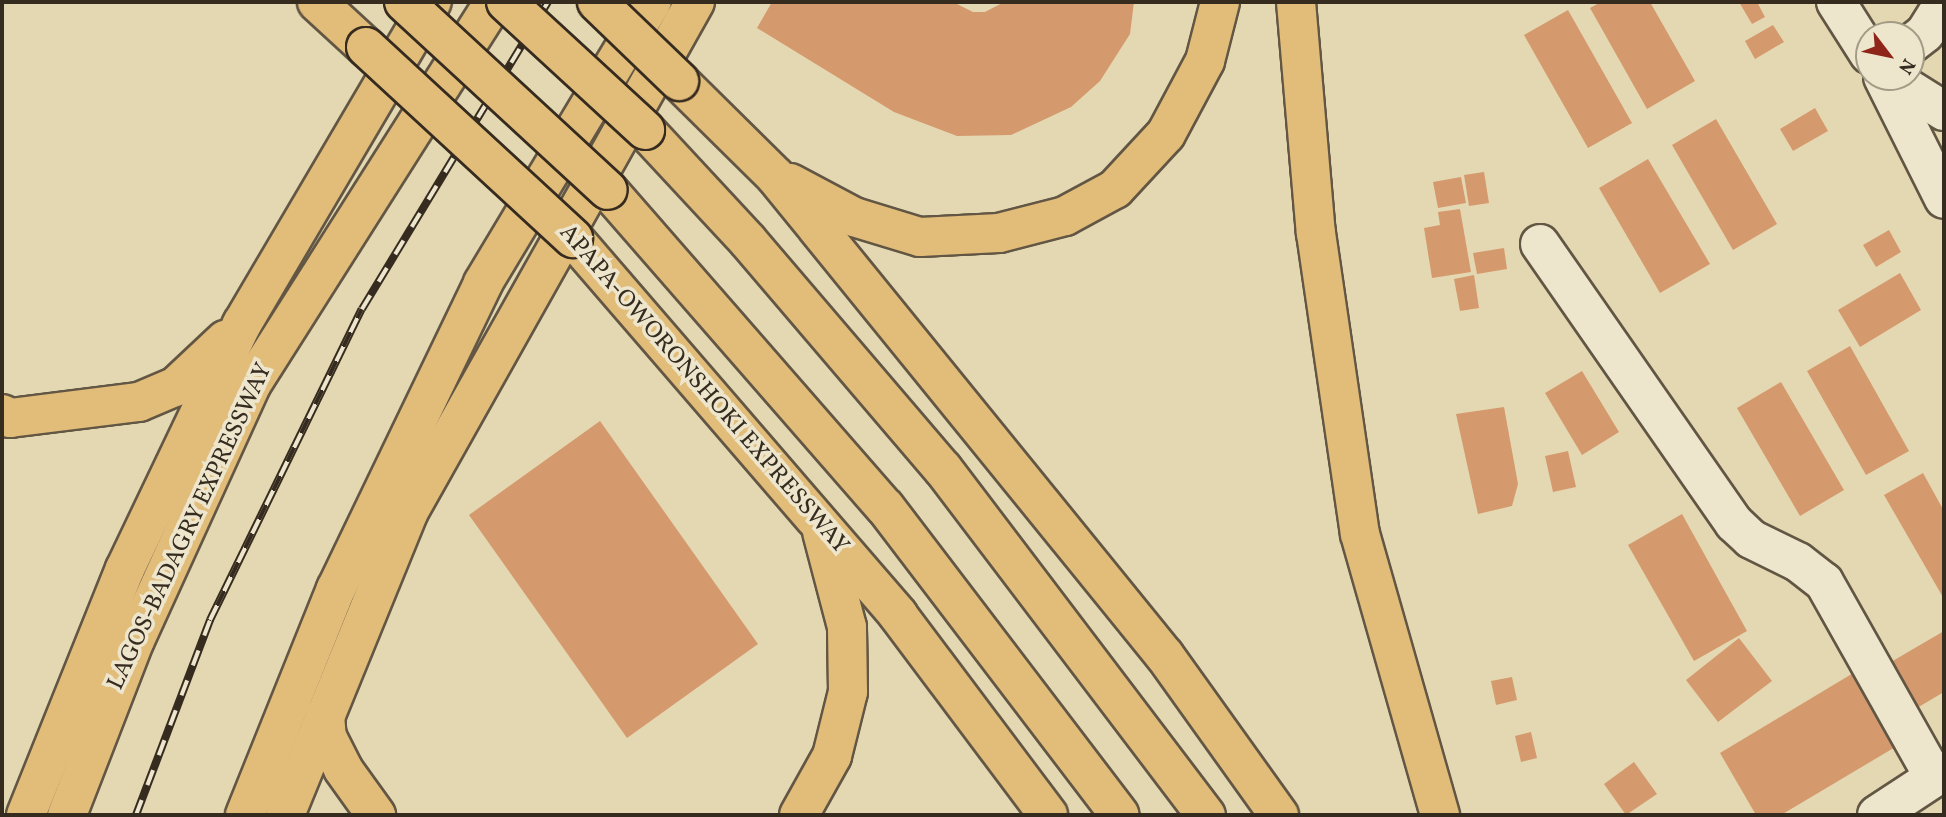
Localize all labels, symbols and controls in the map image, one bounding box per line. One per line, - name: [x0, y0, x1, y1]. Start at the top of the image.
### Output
- north arrow: [1855, 21, 1925, 91]
- text: N: [1891, 53, 1921, 79]
- street label: APAPA-OWORONSHOKI EXPRESSWAY: [552, 219, 854, 561]
- street label: LAGOS-BADAGRY EXPRESSWAY: [102, 359, 280, 695]

